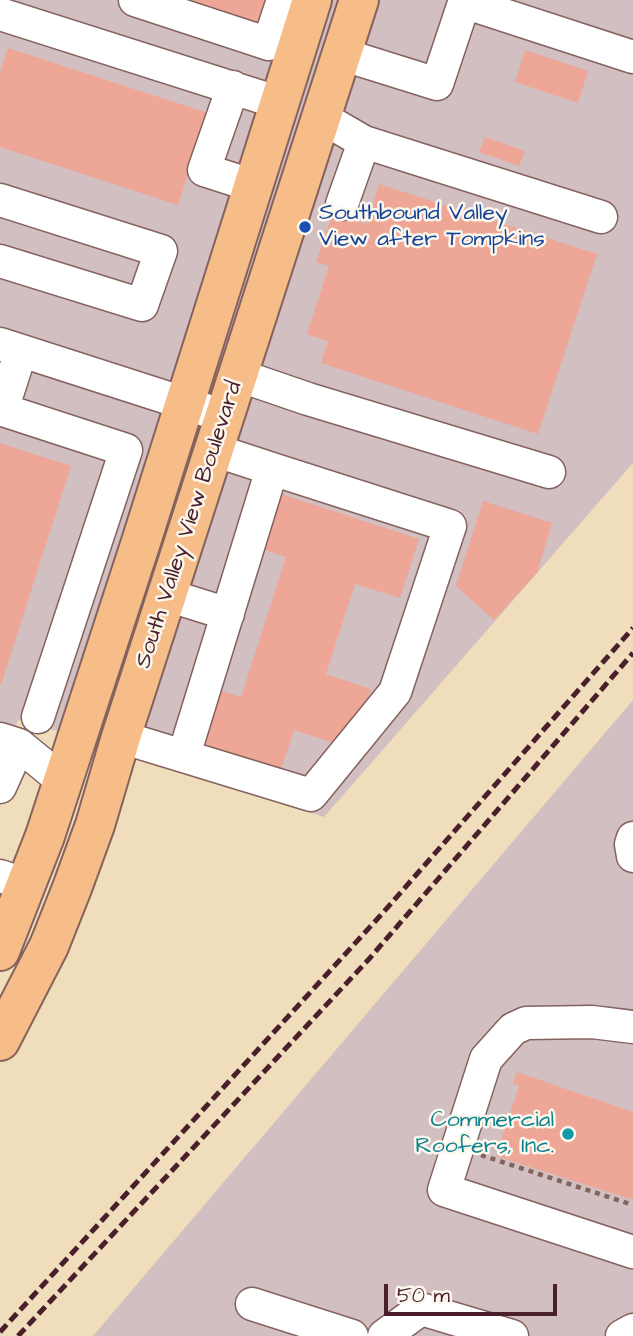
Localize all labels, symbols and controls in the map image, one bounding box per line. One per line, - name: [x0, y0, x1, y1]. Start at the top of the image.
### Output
- place label: Southbound Valley View after Tompkins: [319, 200, 545, 254]
- marker: Southbound Valley View after Tompkins: [297, 219, 313, 235]
- street label: South Valley View Boulevard: [130, 378, 250, 672]
- place label: Commercial Roofers, Inc.: [415, 1107, 554, 1161]
- marker: Commercial Roofers, Inc.: [560, 1126, 576, 1142]
- scale bar: [388, 1270, 561, 1314]
- text: 50 m: [397, 1281, 450, 1310]

